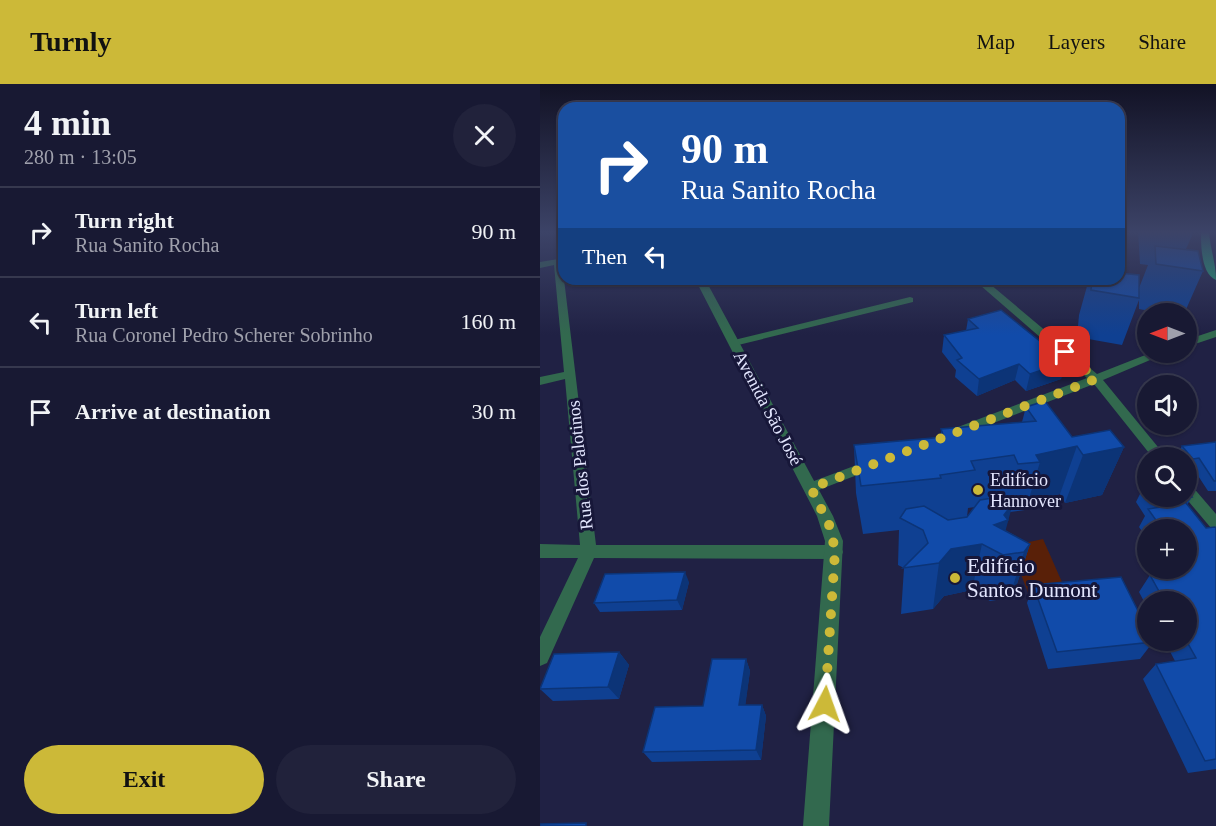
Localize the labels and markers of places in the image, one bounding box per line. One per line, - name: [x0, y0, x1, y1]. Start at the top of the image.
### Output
- pin: [1039, 326, 1090, 377]
- place label: Edifício Hannover: [990, 470, 1061, 511]
- marker: Edifício Hannover: [971, 483, 985, 497]
- place label: Edifício Santos Dumont: [967, 554, 1097, 602]
- marker: Edifício Santos Dumont: [948, 571, 962, 585]

